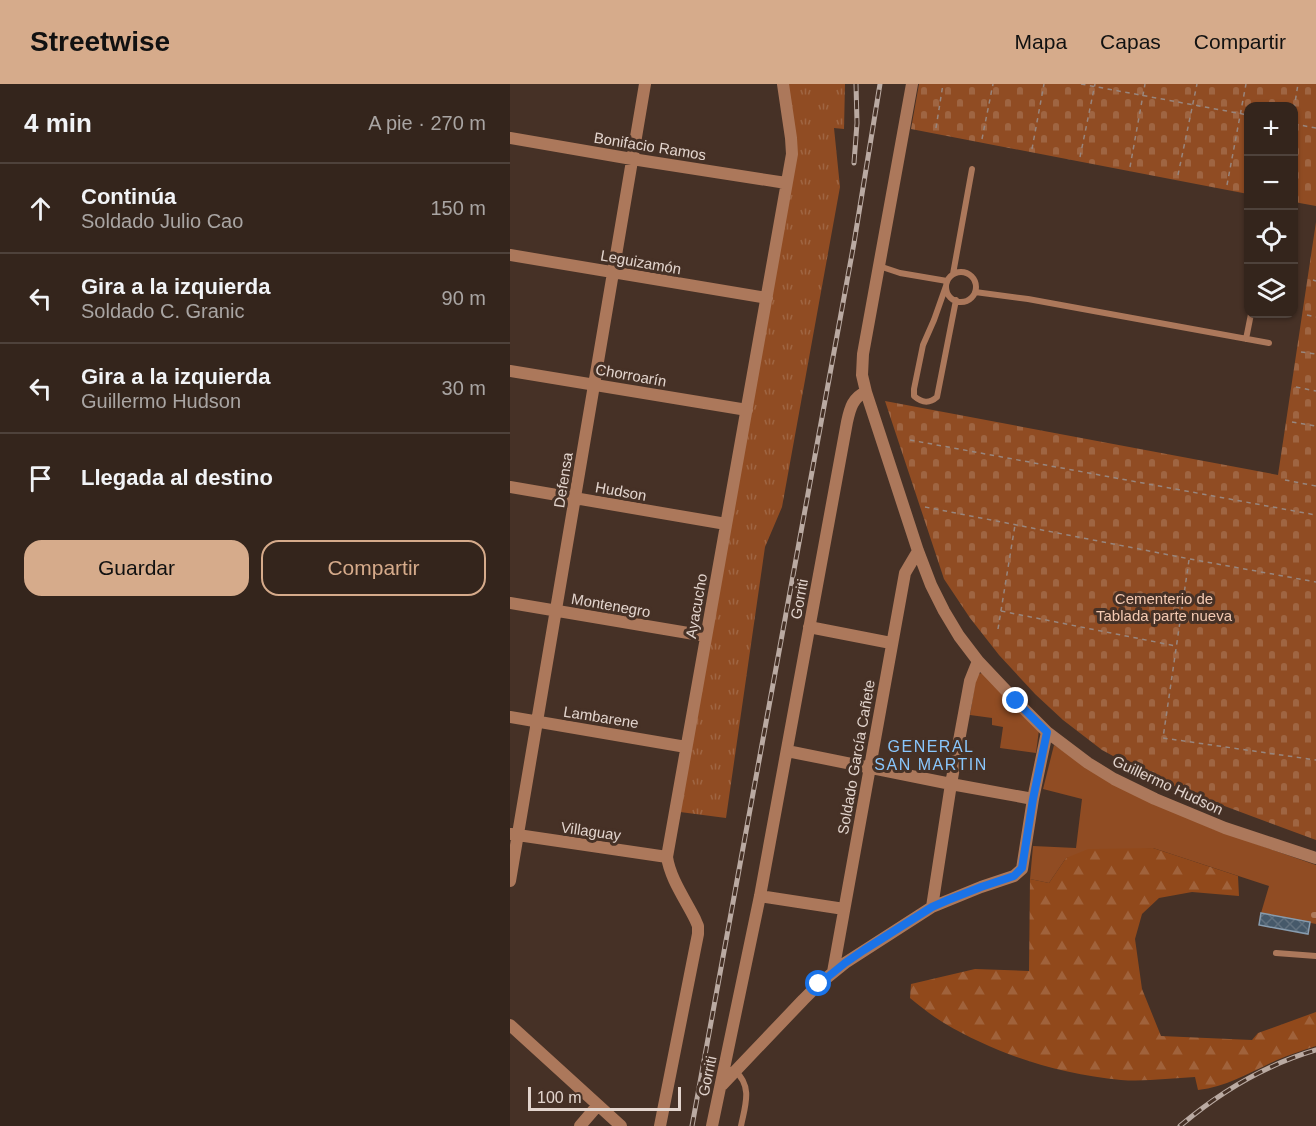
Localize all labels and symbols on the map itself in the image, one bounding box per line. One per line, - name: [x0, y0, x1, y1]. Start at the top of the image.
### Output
- street label: Bonifacio Ramos: [593, 129, 707, 163]
- street label: Leguizamón: [599, 247, 683, 277]
- street label: Chorroarín: [594, 360, 668, 390]
- street label: Defensa: [550, 450, 576, 509]
- street label: Hudson: [594, 478, 648, 504]
- street label: Ayacucho: [682, 572, 710, 640]
- street label: Gorriti: [787, 577, 811, 621]
- street label: Montenegro: [570, 590, 652, 620]
- park label: Cementerio de Tablada parte nueva: [1096, 590, 1233, 624]
- street label: Soldado García Cañete: [834, 678, 878, 836]
- route end: [1002, 687, 1028, 713]
- street label: Lambarene: [562, 703, 640, 731]
- district label: GENERAL SAN MARTIN: [874, 738, 988, 773]
- street label: Guillermo Hudson: [1110, 752, 1226, 818]
- street label: Villaguay: [560, 818, 623, 844]
- route start: [805, 970, 831, 996]
- street label: Gorriti: [694, 1054, 720, 1098]
- scale bar: [528, 1084, 681, 1112]

